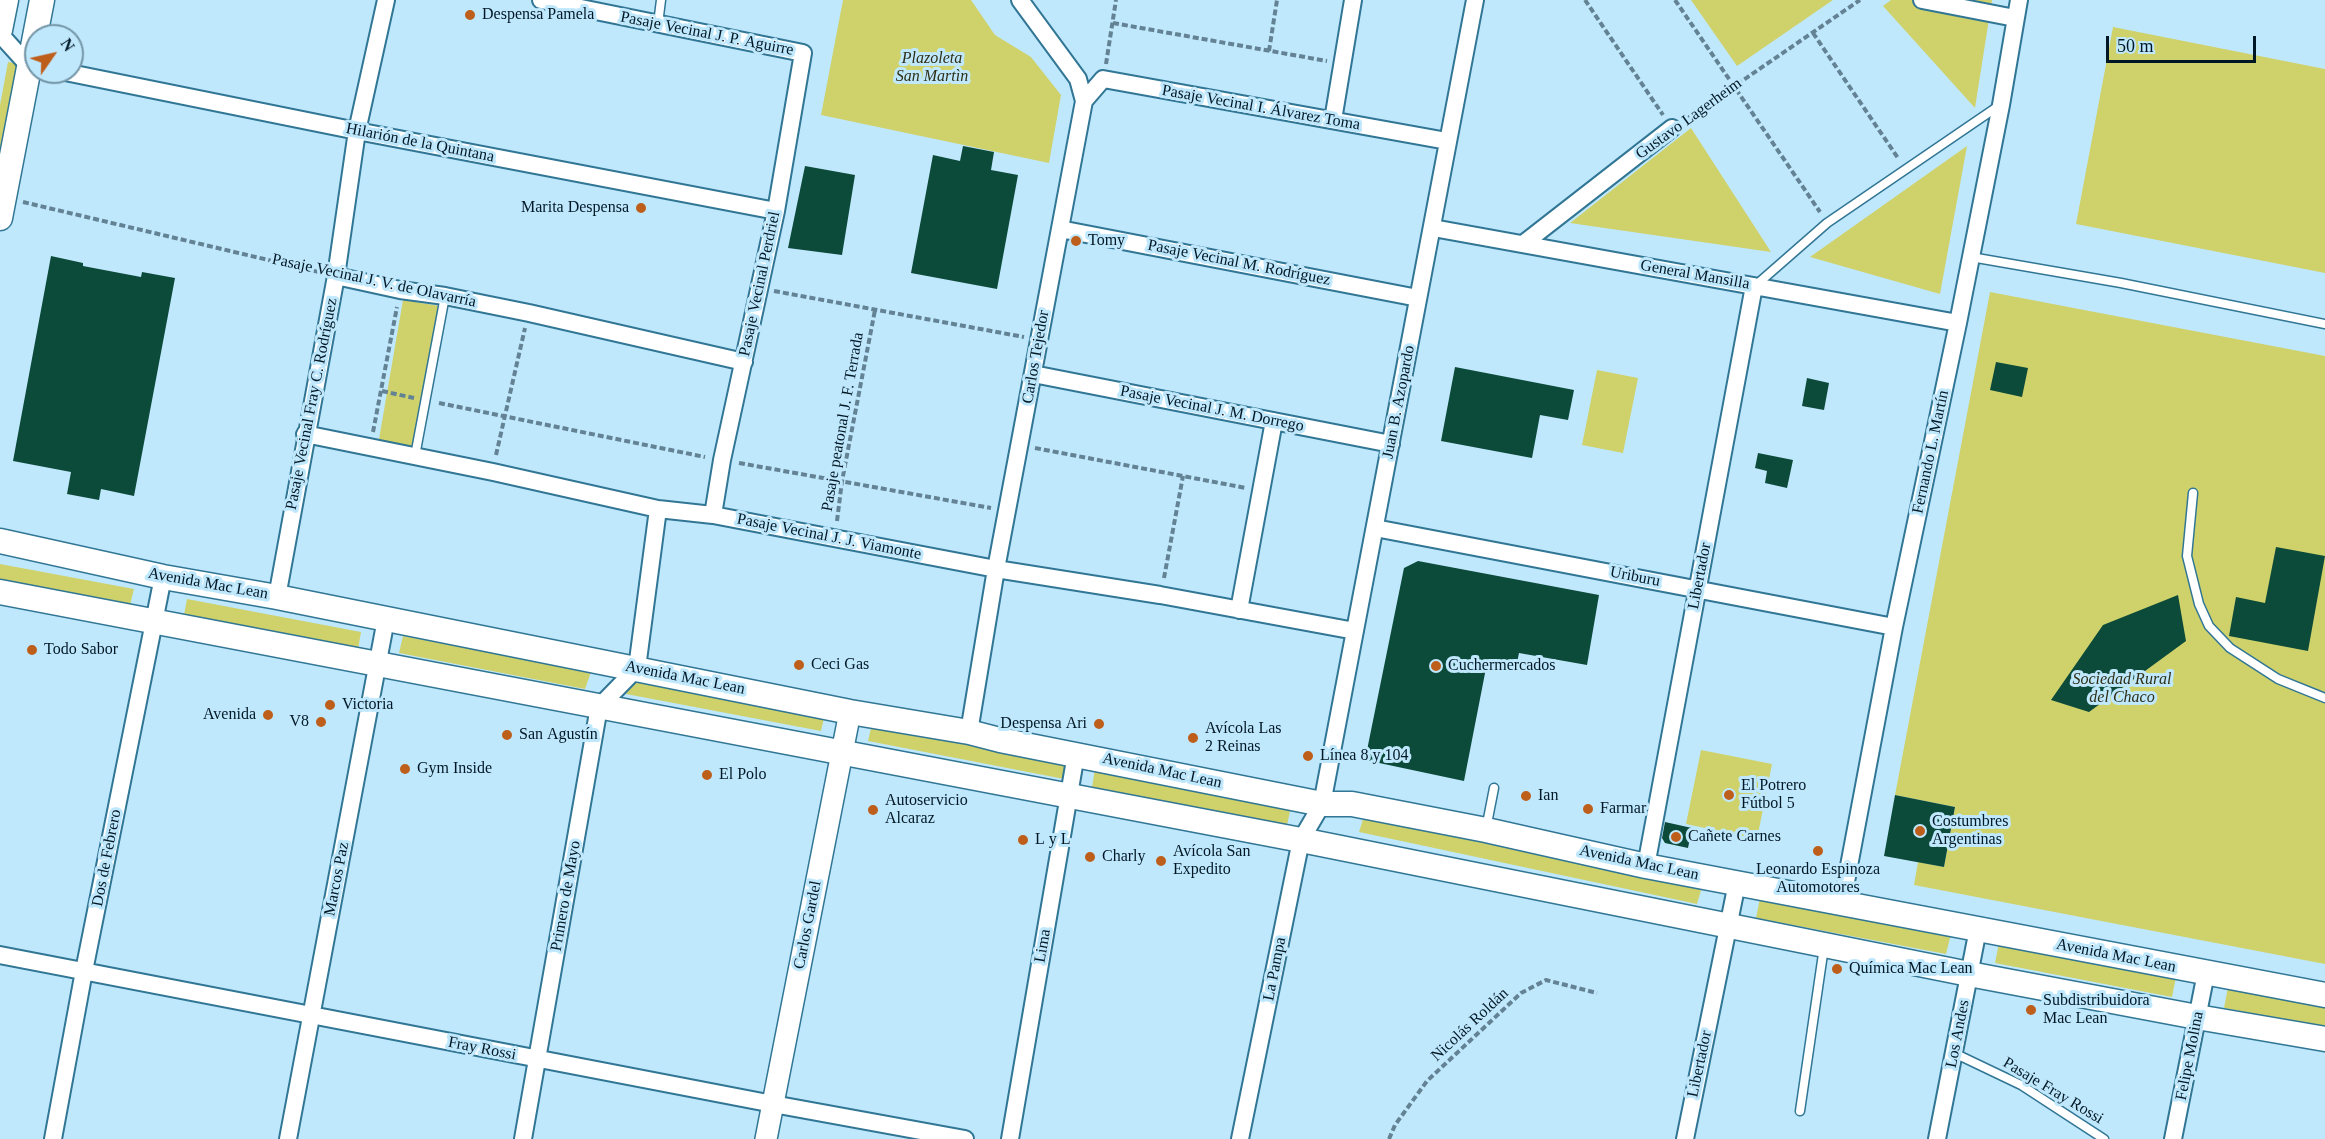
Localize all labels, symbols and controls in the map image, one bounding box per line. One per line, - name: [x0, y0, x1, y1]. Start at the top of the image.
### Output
- place label: Despensa Pamela: [482, 5, 594, 25]
- marker: Despensa Pamela: [463, 8, 477, 22]
- street label: Pasaje Vecinal J. P. Aguirre: [619, 8, 795, 60]
- north arrow: [24, 24, 84, 84]
- scale bar: [2109, 24, 2259, 62]
- text: N: [57, 35, 78, 54]
- text: 50 m: [2117, 36, 2154, 56]
- park label: Plazoleta San Martìn: [896, 49, 968, 87]
- street label: Gustavo Lagerheim: [1632, 74, 1746, 164]
- street label: Pasaje Vecinal I. Álvarez Toma: [1160, 81, 1362, 135]
- street label: Hilarión de la Quintana: [344, 119, 496, 167]
- place label: Marita Despensa: [521, 198, 629, 218]
- marker: Marita Despensa: [634, 201, 648, 215]
- street label: Pasaje Vecinal Perdriel: [735, 210, 785, 358]
- place label: Tomy: [1088, 231, 1125, 251]
- marker: Tomy: [1069, 234, 1083, 248]
- street label: Pasaje Vecinal M. Rodríguez: [1146, 236, 1332, 290]
- street label: Pasaje Vecinal J. V. de Olavarría: [270, 250, 478, 312]
- street label: General Mansilla: [1639, 256, 1751, 294]
- street label: Pasaje Vecinal Fray C. Rodríguez: [282, 296, 342, 512]
- street label: Carlos Tejedor: [1018, 309, 1054, 405]
- street label: Pasaje peatonal J. F. Terrada: [818, 331, 868, 513]
- street label: Juan B. Azopardo: [1379, 344, 1419, 460]
- street label: Pasaje Vecinal J. M. Dorrego: [1119, 382, 1305, 436]
- street label: Fernando L. Martín: [1909, 389, 1953, 515]
- street label: Pasaje Vecinal J. J. Viamonte: [735, 510, 923, 564]
- street label: Libertador: [1684, 541, 1716, 611]
- street label: Uriburu: [1608, 563, 1662, 591]
- street label: Avenida Mac Lean: [147, 564, 269, 604]
- place label: Todo Sabor: [44, 640, 118, 660]
- marker: Todo Sabor: [25, 643, 39, 657]
- place label: Ceci Gas: [811, 655, 869, 675]
- place label: Cuchermercados: [1448, 656, 1556, 676]
- street label: Avenida Mac Lean: [624, 657, 746, 699]
- marker: Ceci Gas: [792, 658, 806, 672]
- marker: Cuchermercados: [1429, 659, 1443, 673]
- park label: Sociedad Rural del Chaco: [2072, 670, 2172, 708]
- place label: Victoria: [342, 695, 393, 715]
- marker: Victoria: [323, 698, 337, 712]
- place label: Avenida: [203, 705, 256, 725]
- marker: Avenida: [261, 708, 275, 722]
- place label: V8: [289, 712, 309, 732]
- place label: Despensa Ari: [1000, 714, 1087, 734]
- marker: V8: [314, 715, 328, 729]
- marker: Despensa Ari: [1092, 717, 1106, 731]
- place label: Avícola Las 2 Reinas: [1205, 719, 1282, 757]
- place label: San Agustín: [519, 725, 598, 745]
- marker: San Agustín: [500, 728, 514, 742]
- marker: Avícola Las 2 Reinas: [1186, 731, 1200, 745]
- place label: Línea 8 y 104: [1320, 746, 1408, 766]
- street label: Avenida Mac Lean: [1101, 749, 1223, 793]
- marker: Línea 8 y 104: [1301, 749, 1315, 763]
- place label: Gym Inside: [417, 759, 492, 779]
- marker: Gym Inside: [398, 762, 412, 776]
- place label: El Polo: [719, 765, 767, 785]
- marker: El Polo: [700, 768, 714, 782]
- place label: El Potrero Fútbol 5: [1741, 776, 1806, 814]
- place label: Ian: [1538, 786, 1558, 806]
- marker: El Potrero Fútbol 5: [1722, 788, 1736, 802]
- marker: Ian: [1519, 789, 1533, 803]
- place label: Autoservicio Alcaraz: [885, 791, 968, 829]
- place label: Farmar: [1600, 799, 1646, 819]
- marker: Farmar: [1581, 802, 1595, 816]
- marker: Autoservicio Alcaraz: [866, 803, 880, 817]
- street label: Dos de Febrero: [88, 808, 126, 908]
- place label: Costumbres Argentinas: [1932, 812, 2008, 850]
- marker: Costumbres Argentinas: [1913, 824, 1927, 838]
- place label: Cañete Carnes: [1688, 827, 1781, 847]
- place label: L y L: [1035, 830, 1071, 850]
- marker: Cañete Carnes: [1669, 830, 1683, 844]
- marker: L y L: [1016, 833, 1030, 847]
- street label: Primero de Mayo: [547, 839, 585, 953]
- street label: Marcos Paz: [320, 840, 354, 918]
- street label: Avenida Mac Lean: [1578, 841, 1700, 885]
- place label: Avícola San Expedito: [1173, 842, 1250, 880]
- marker: Leonardo Espinoza Automotores: [1811, 844, 1825, 858]
- place label: Charly: [1102, 847, 1146, 867]
- marker: Charly: [1083, 850, 1097, 864]
- marker: Avícola San Expedito: [1154, 854, 1168, 868]
- place label: Leonardo Espinoza Automotores: [1756, 860, 1880, 898]
- street label: Carlos Gardel: [790, 879, 826, 971]
- street label: Lima: [1031, 928, 1055, 964]
- street label: Avenida Mac Lean: [2055, 935, 2177, 977]
- street label: La Pampa: [1259, 936, 1291, 1002]
- place label: Química Mac Lean: [1849, 959, 1972, 979]
- marker: Química Mac Lean: [1830, 962, 1844, 976]
- street label: Nicolás Roldán: [1427, 984, 1513, 1066]
- place label: Subdistribuidora Mac Lean: [2043, 991, 2150, 1029]
- street label: Los Andes: [1942, 998, 1974, 1070]
- marker: Subdistribuidora Mac Lean: [2024, 1003, 2038, 1017]
- street label: Felipe Molina: [2172, 1010, 2208, 1102]
- street label: Libertador: [1684, 1029, 1716, 1099]
- street label: Fray Rossi: [446, 1033, 518, 1065]
- street label: Pasaje Fray Rossi: [1999, 1053, 2107, 1129]

